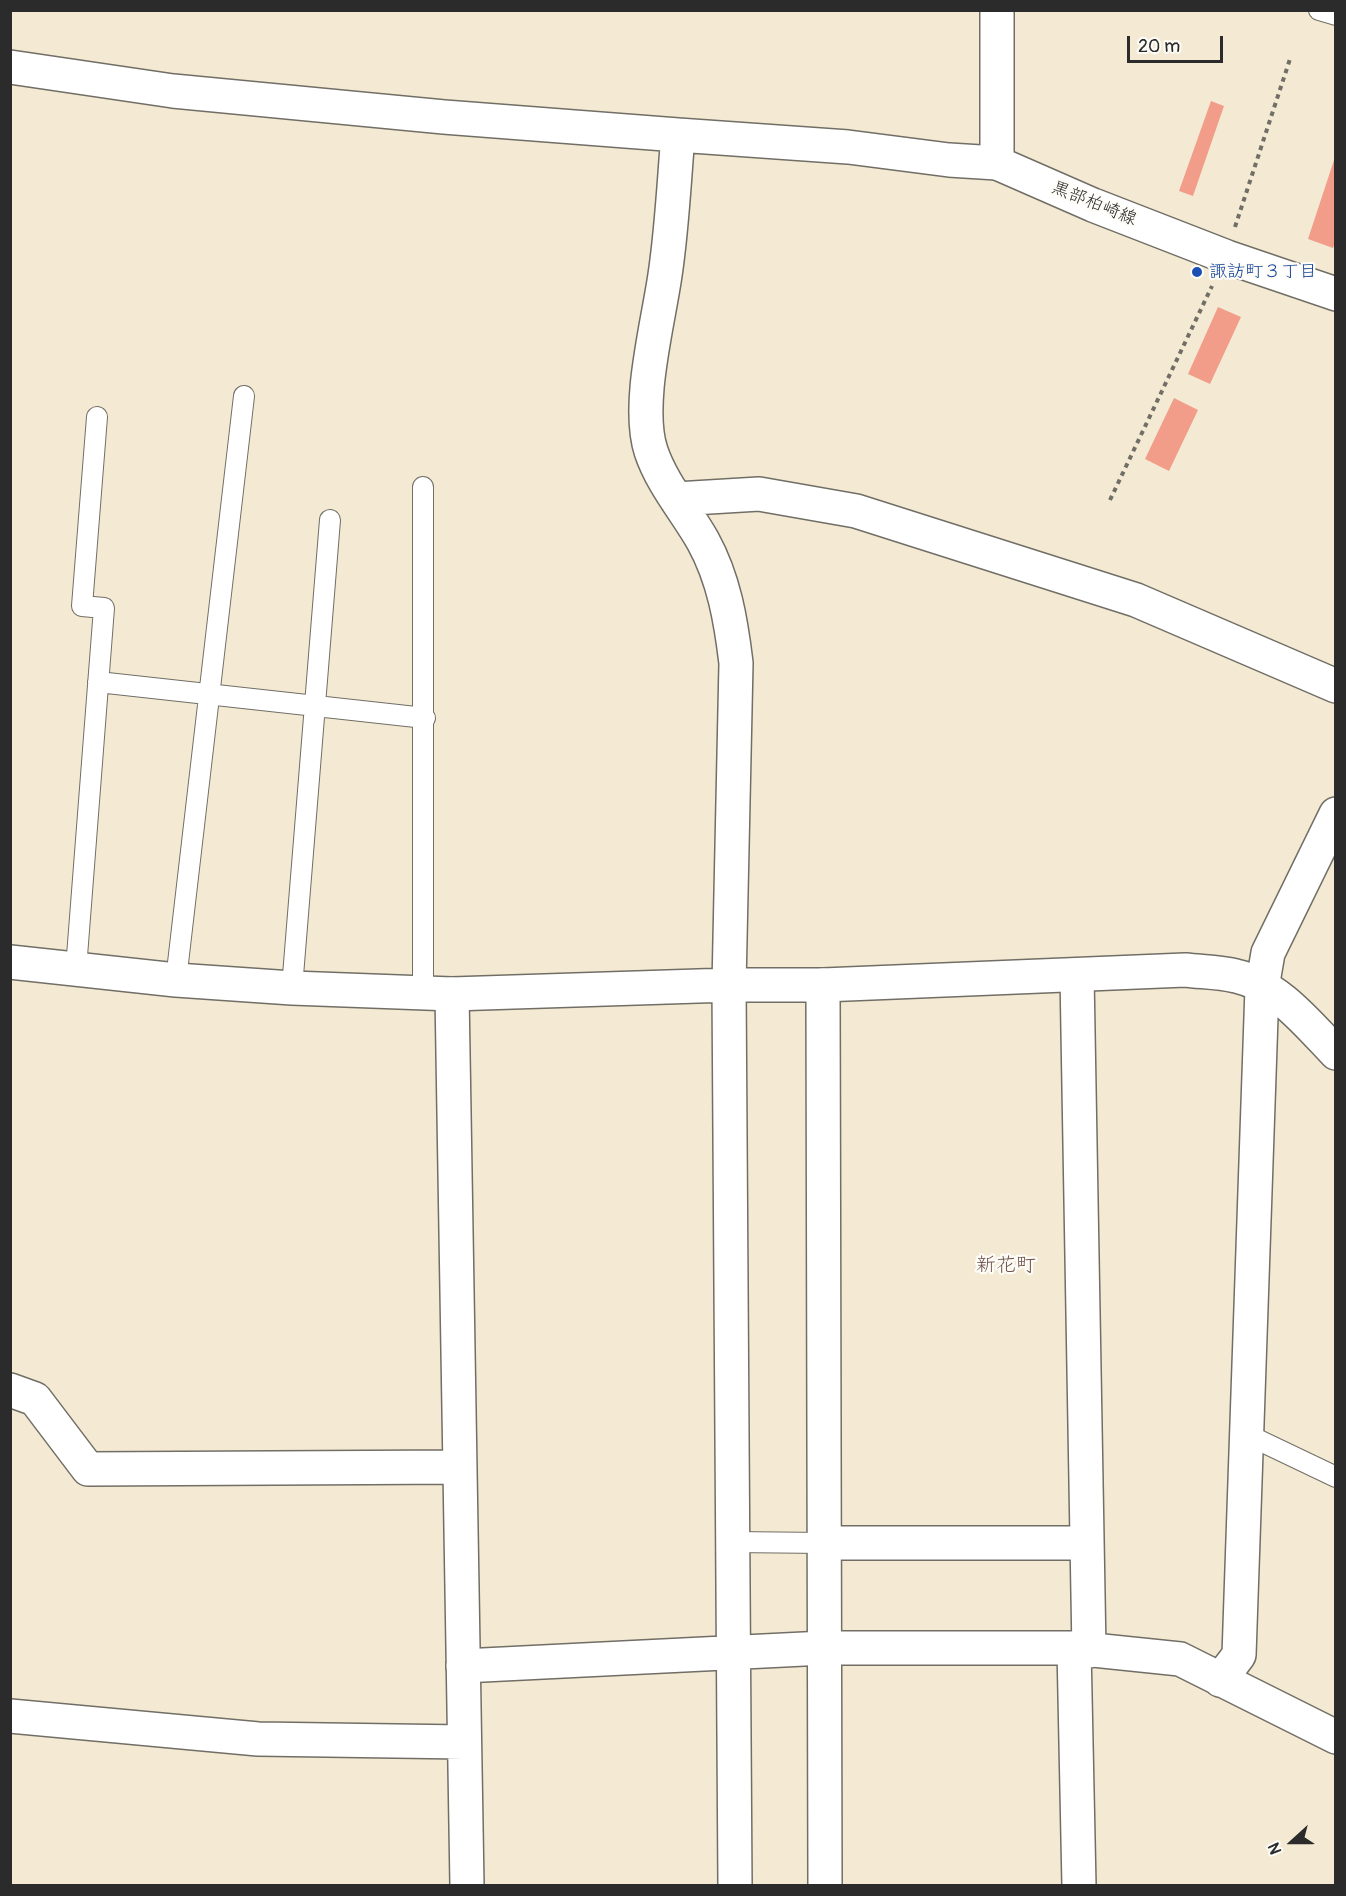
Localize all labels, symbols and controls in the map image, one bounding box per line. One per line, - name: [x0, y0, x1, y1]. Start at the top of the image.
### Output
- scale bar: [1130, 24, 1226, 62]
- text: 20 m: [1138, 35, 1180, 58]
- street label: 黒部柏崎線: [1048, 177, 1140, 231]
- place label: 諏訪町３丁目: [1209, 261, 1317, 283]
- marker: 諏訪町３丁目: [1190, 265, 1204, 279]
- district label: 新花町: [976, 1254, 1036, 1278]
- north arrow: [1262, 1812, 1322, 1872]
- text: N: [1264, 1840, 1286, 1857]

